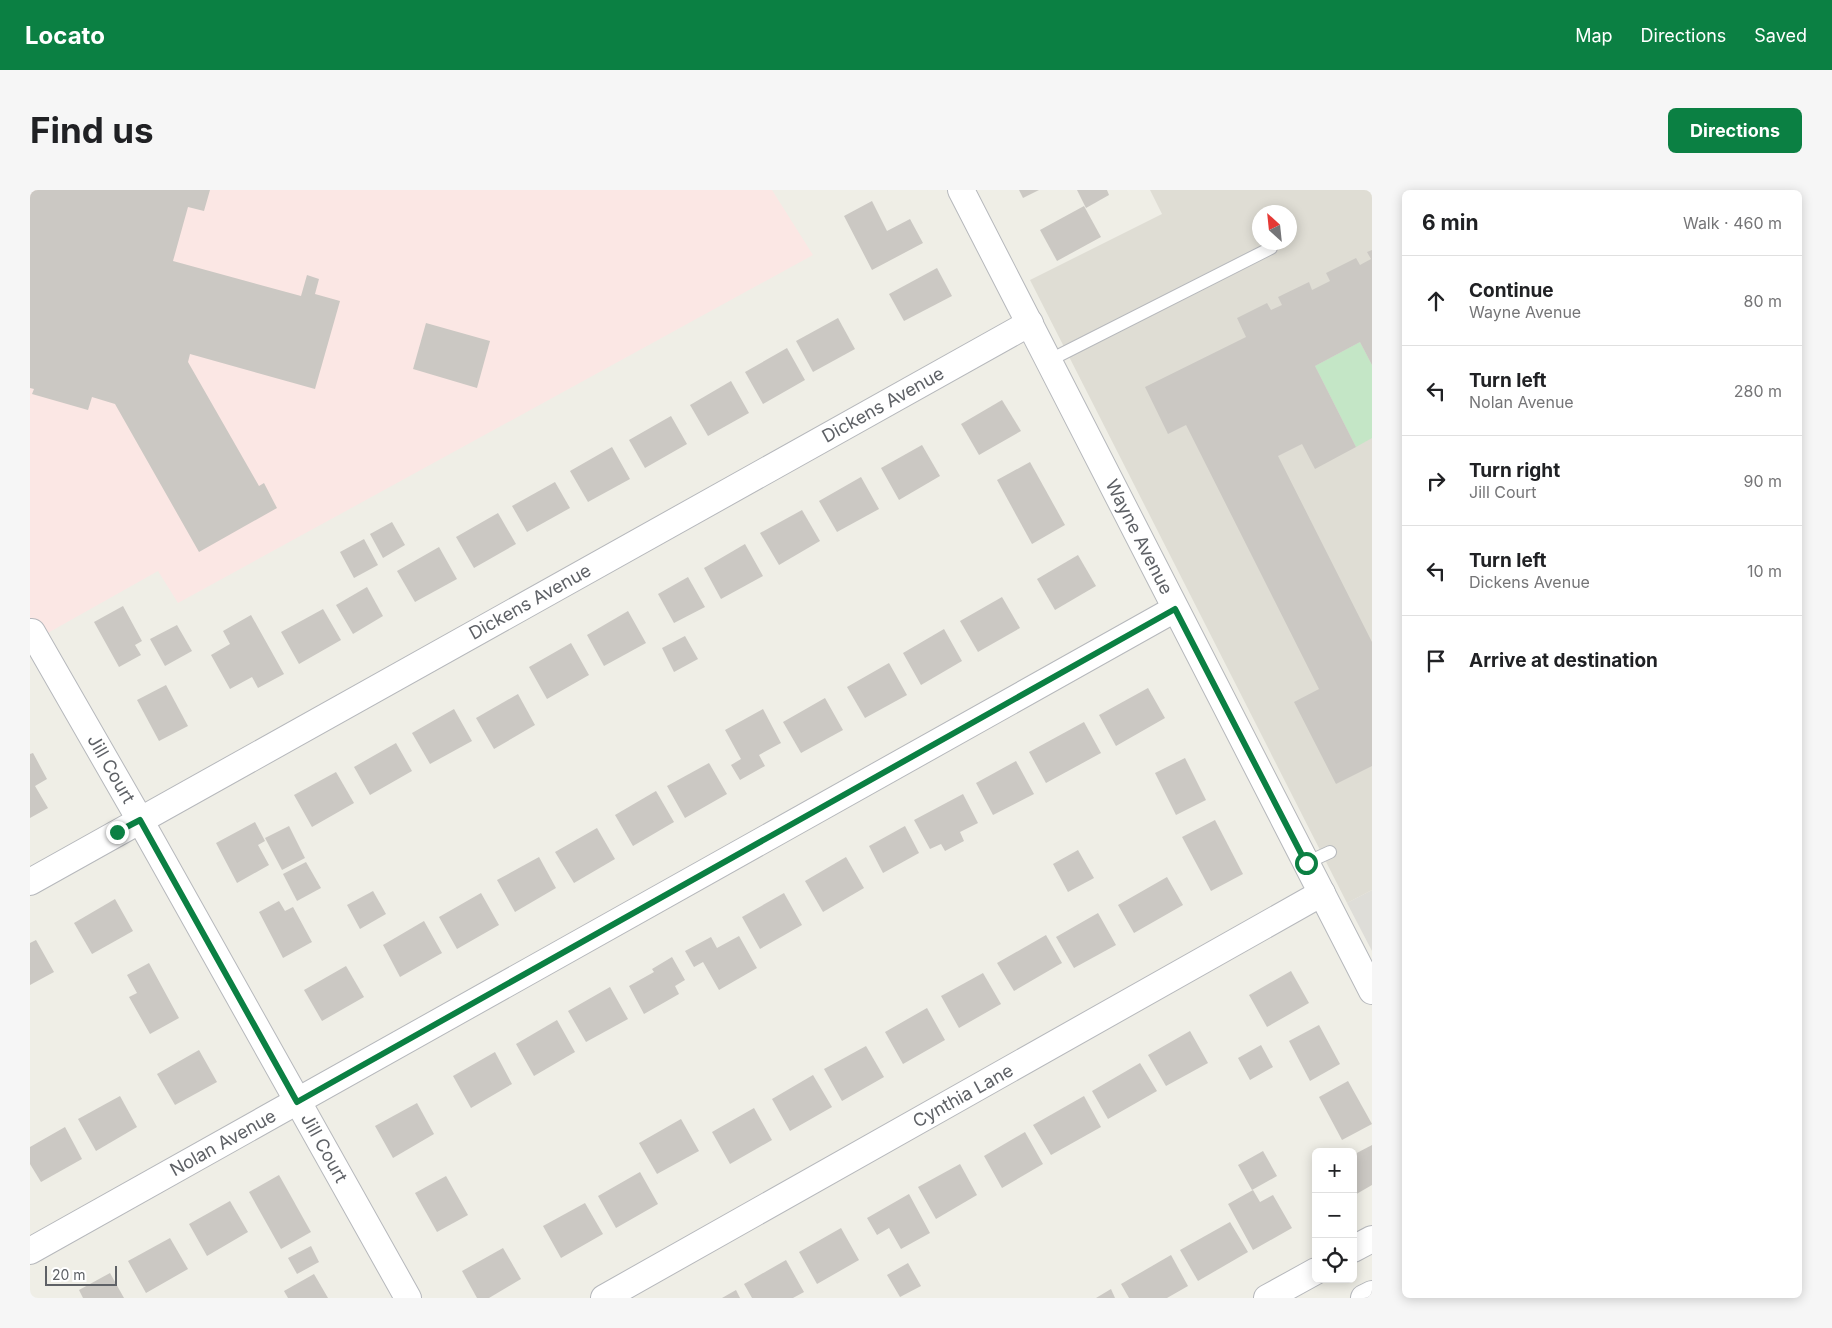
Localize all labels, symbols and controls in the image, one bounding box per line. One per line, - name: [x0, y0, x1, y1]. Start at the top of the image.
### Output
- text: Locato: [25, 21, 105, 50]
- text: Map: [1575, 25, 1613, 46]
- text: Directions: [1641, 25, 1726, 46]
- text: Saved: [1754, 25, 1807, 46]
- button: Directions: [1668, 108, 1802, 153]
- text: Find us: [30, 109, 154, 151]
- north arrow: [1252, 205, 1297, 250]
- text: 6 min: [1422, 210, 1479, 235]
- text: Walk · 460 m: [1683, 213, 1782, 233]
- text: Continue: [1469, 279, 1554, 302]
- icon: ahead: [1422, 287, 1450, 315]
- text: 80 m: [1743, 291, 1782, 311]
- text: Wayne Avenue: [1469, 302, 1581, 322]
- street label: Dickens Avenue: [818, 362, 947, 447]
- text: Turn left: [1469, 369, 1547, 392]
- icon: left: [1422, 377, 1450, 405]
- text: 280 m: [1734, 381, 1782, 401]
- text: Nolan Avenue: [1469, 392, 1574, 412]
- text: Turn right: [1469, 459, 1560, 482]
- icon: right: [1422, 467, 1450, 495]
- text: 90 m: [1743, 471, 1782, 491]
- street label: Wayne Avenue: [1101, 476, 1177, 598]
- text: Jill Court: [1469, 482, 1537, 502]
- text: Turn left: [1469, 549, 1547, 572]
- icon: left: [1422, 557, 1450, 585]
- street label: Dickens Avenue: [465, 559, 594, 644]
- text: 10 m: [1747, 561, 1782, 581]
- text: Dickens Avenue: [1469, 572, 1590, 592]
- icon: arrive: [1422, 647, 1450, 675]
- text: Arrive at destination: [1469, 649, 1658, 672]
- street label: Jill Court: [83, 731, 140, 807]
- route end: [106, 821, 129, 844]
- route start: [1295, 852, 1318, 875]
- street label: Cynthia Lane: [909, 1059, 1017, 1132]
- street label: Nolan Avenue: [166, 1105, 279, 1180]
- street label: Jill Court: [297, 1109, 352, 1186]
- map controls: [1312, 1148, 1357, 1283]
- button: +: [1312, 1148, 1357, 1193]
- button: −: [1312, 1193, 1357, 1238]
- button: locate: [1312, 1238, 1357, 1283]
- scale bar: [45, 1263, 118, 1286]
- text: 20 m: [52, 1266, 86, 1283]

